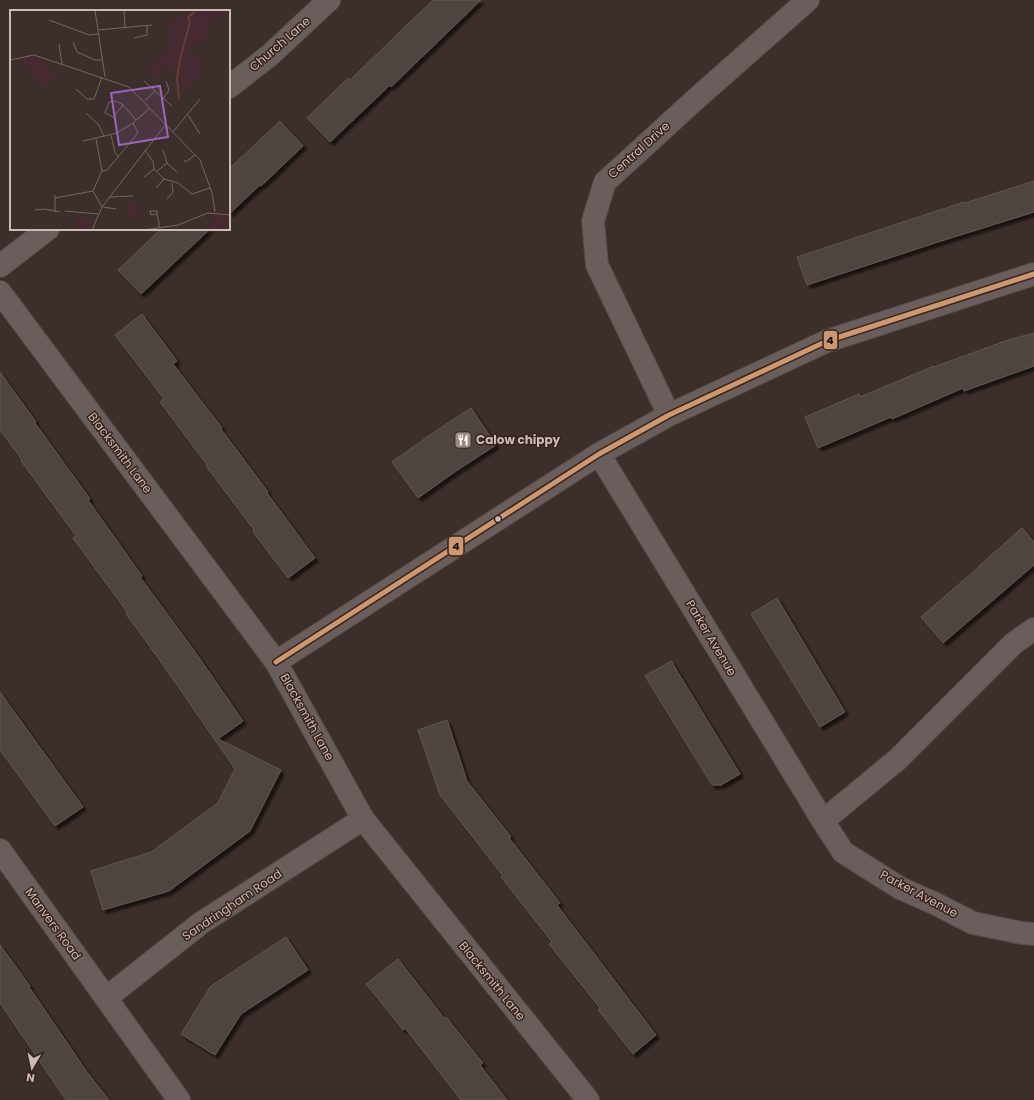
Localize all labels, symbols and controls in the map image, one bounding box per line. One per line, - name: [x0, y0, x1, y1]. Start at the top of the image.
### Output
- inset map: [10, 10, 230, 230]
- street label: Church Lane: [246, 12, 314, 75]
- street label: Central Drive: [604, 117, 673, 182]
- line badge: 4: [823, 330, 838, 350]
- text: 4: [826, 332, 834, 348]
- street label: Blacksmith Lane: [84, 409, 156, 497]
- restaurant icon: Calow chippy: [453, 430, 473, 450]
- place label: Calow chippy: [476, 431, 561, 448]
- unlabelled marker: [493, 514, 503, 524]
- line badge: 4: [448, 536, 464, 556]
- text: 4: [452, 538, 460, 554]
- street label: Parker Avenue: [682, 597, 741, 679]
- street label: Blacksmith Lane: [276, 670, 338, 763]
- street label: Sandringham Road: [179, 865, 285, 944]
- street label: Parker Avenue: [877, 866, 961, 921]
- street label: Manvers Road: [21, 884, 85, 963]
- street label: Blacksmith Lane: [455, 938, 530, 1024]
- north arrow: [12, 1048, 52, 1088]
- text: N: [25, 1069, 36, 1086]

